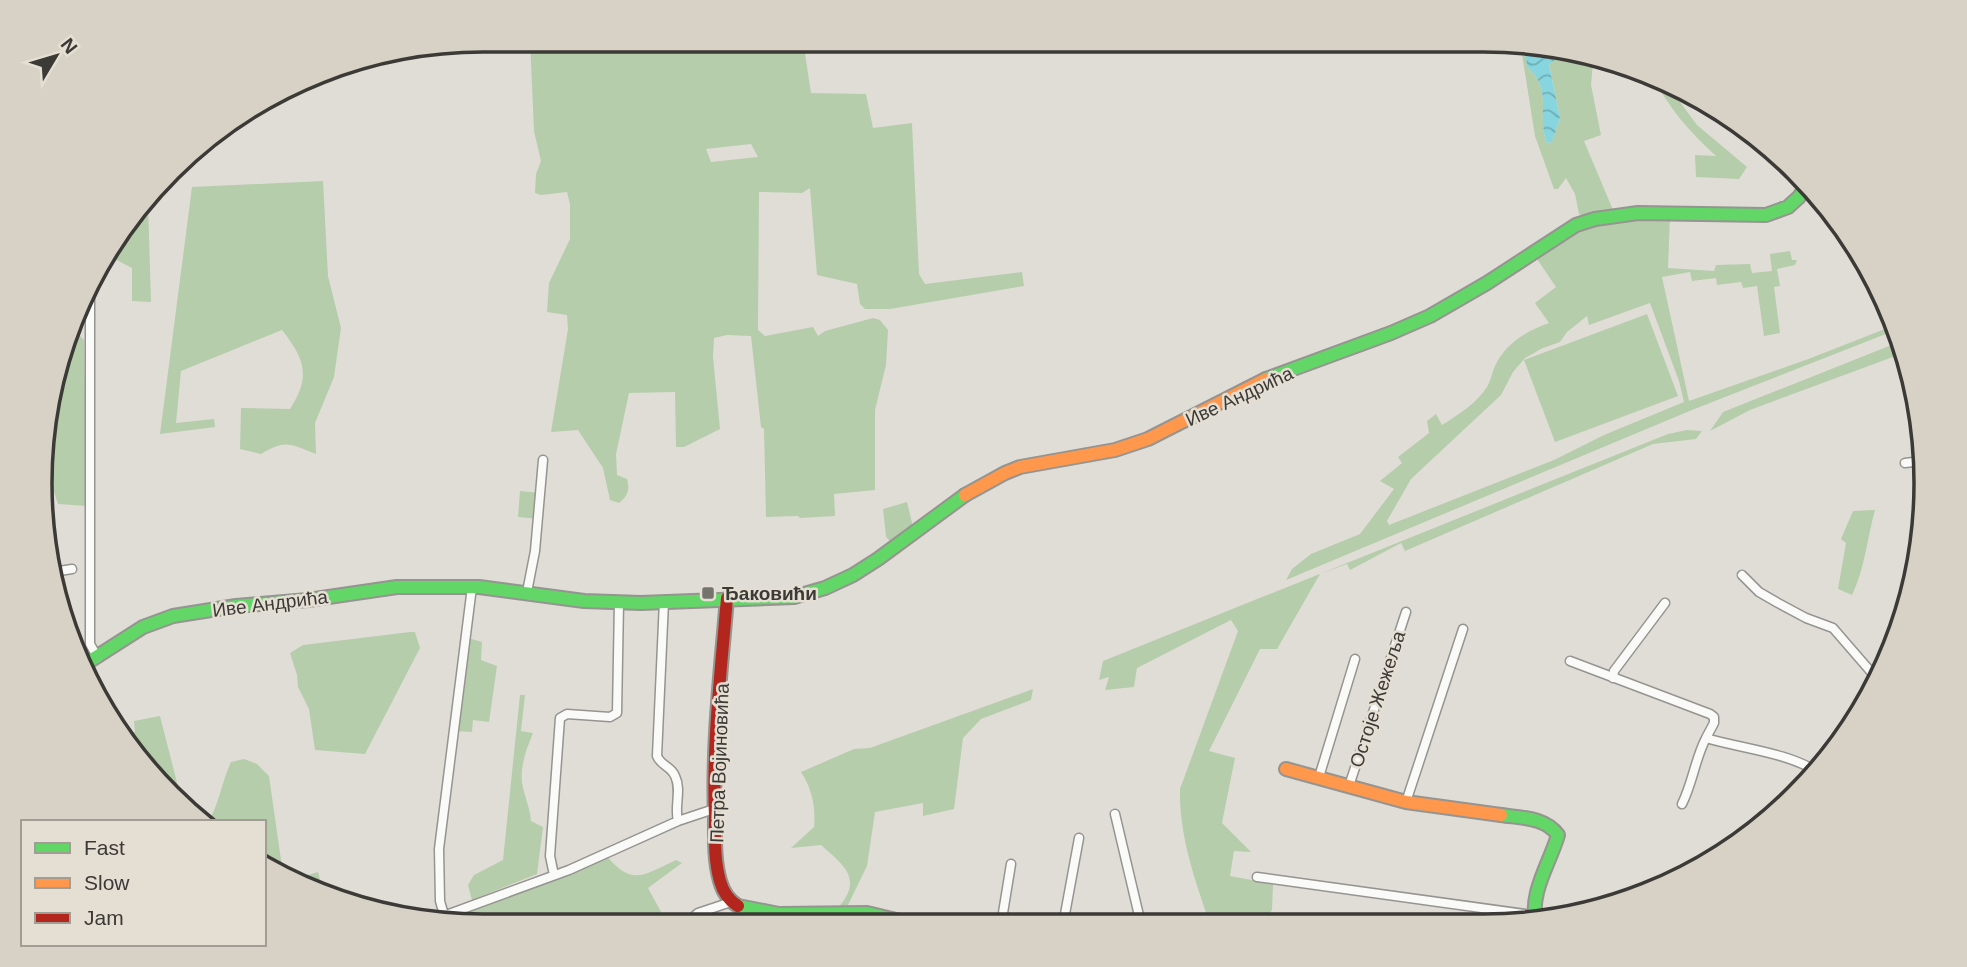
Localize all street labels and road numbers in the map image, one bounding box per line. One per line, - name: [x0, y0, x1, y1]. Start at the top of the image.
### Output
- street label: Иве Андрића: [1182, 362, 1297, 430]
- street label: Иве Андрића: [211, 586, 329, 621]
- street label: Остоје Жежеља: [1346, 628, 1410, 770]
- street label: Петра Војиновића: [706, 682, 733, 843]

